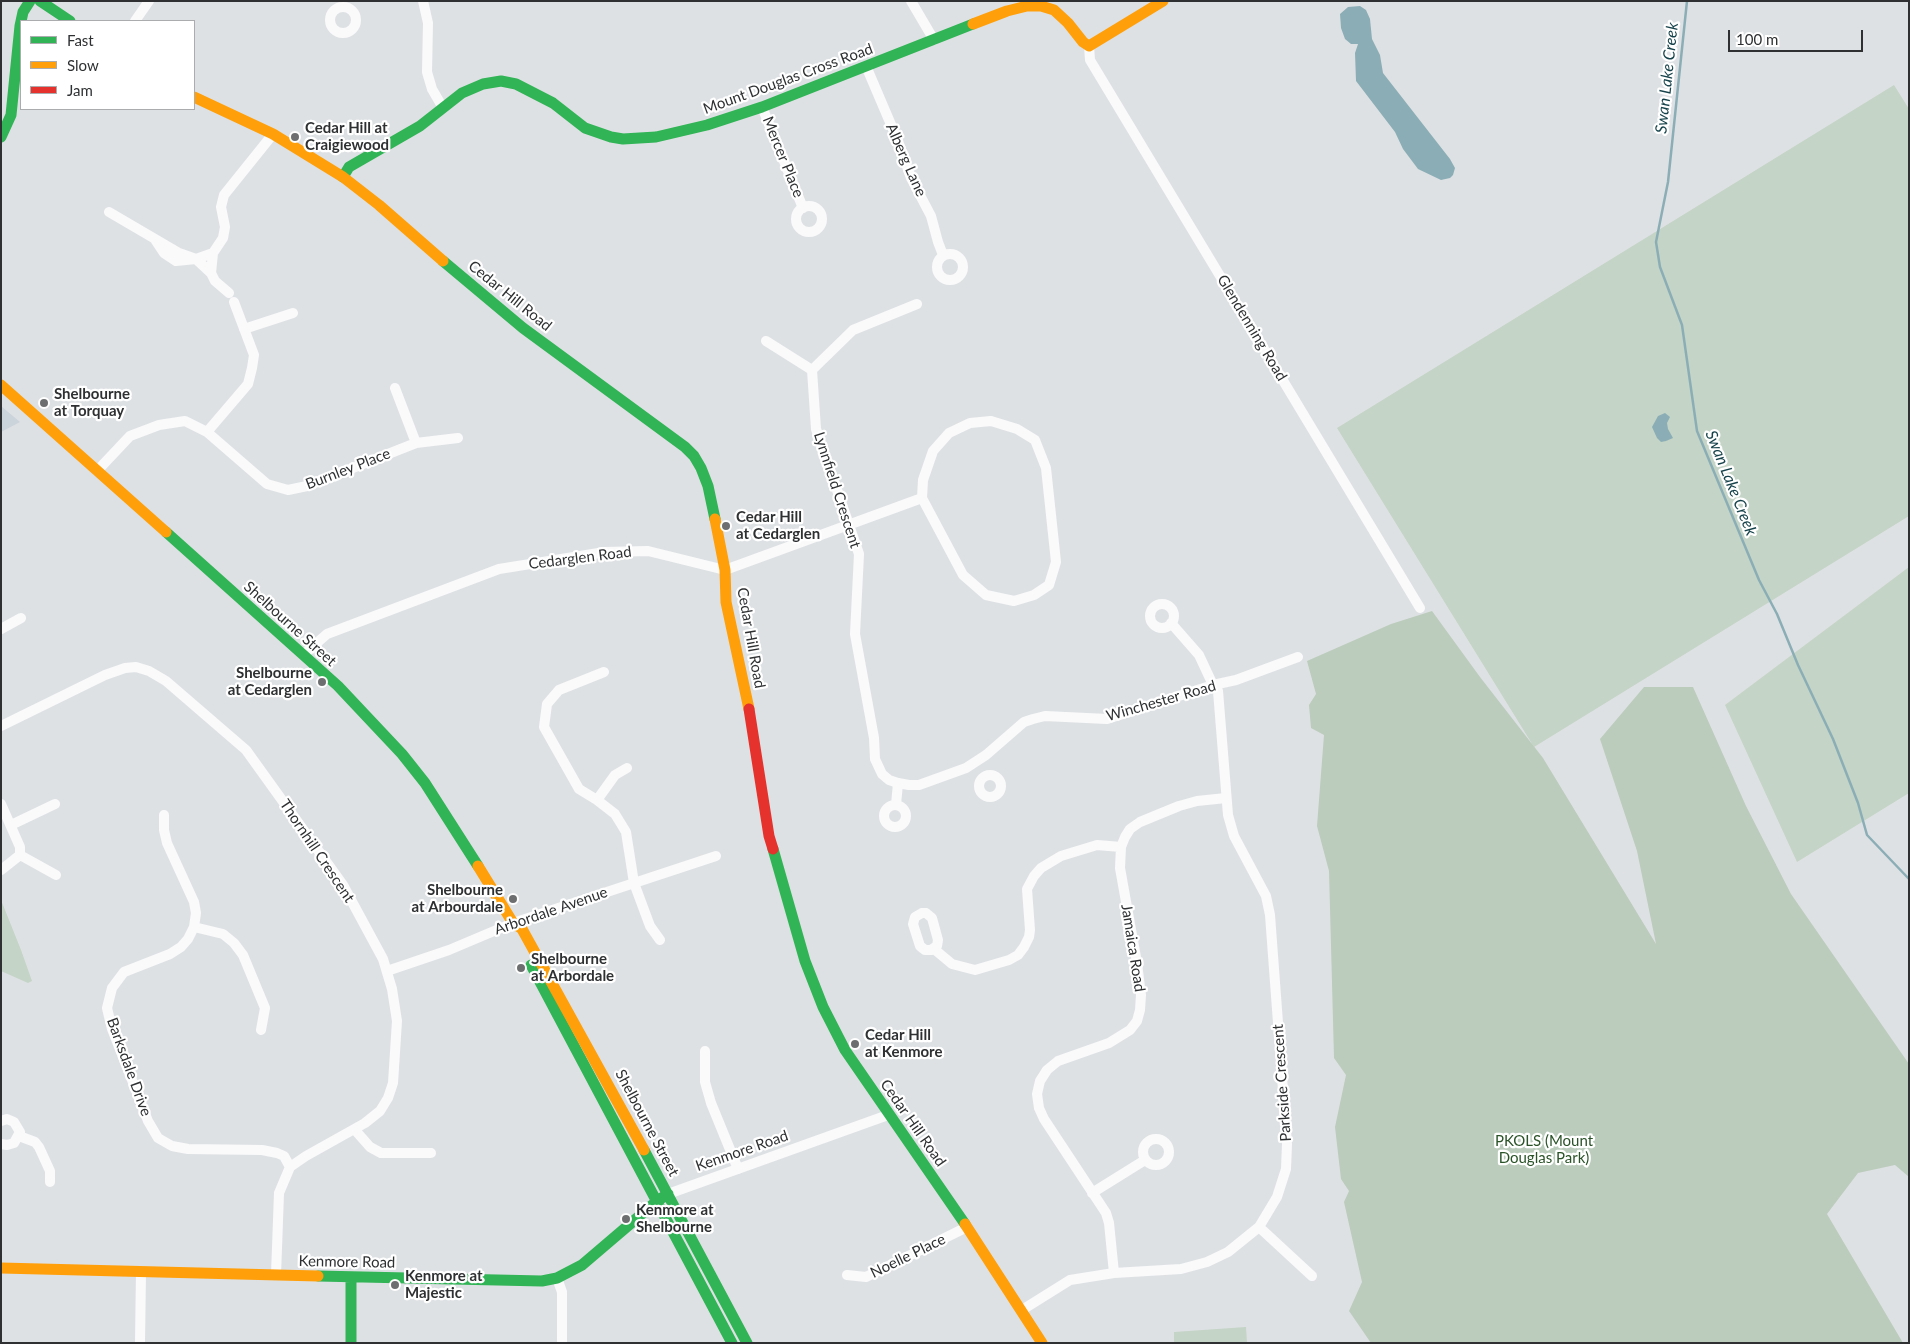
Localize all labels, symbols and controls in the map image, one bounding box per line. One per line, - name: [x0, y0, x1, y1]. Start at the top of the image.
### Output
- legend: [20, 20, 195, 110]
- scale bar: [1730, 20, 1865, 52]
- water label: Swan Lake Creek: [1652, 21, 1682, 135]
- text: 100 m: [1736, 30, 1778, 48]
- text: Fast: [67, 31, 94, 49]
- street label: Mount Douglas Cross Road: [701, 40, 875, 118]
- text: Slow: [67, 56, 99, 74]
- text: Jam: [67, 81, 93, 99]
- street label: Mercer Place: [759, 114, 807, 200]
- place label: Cedar Hill at Craigiewood: [305, 119, 389, 154]
- street label: Alberg Lane: [882, 121, 930, 199]
- marker: Cedar Hill at Craigiewood: [289, 131, 301, 143]
- street label: Cedar Hill Road: [465, 257, 555, 335]
- street label: Glendenning Road: [1213, 272, 1291, 384]
- place label: Shelbourne at Torquay: [54, 385, 130, 420]
- marker: Shelbourne at Torquay: [38, 397, 50, 409]
- water label: Swan Lake Creek: [1701, 428, 1761, 538]
- street label: Lynnfield Crescent: [810, 430, 864, 550]
- street label: Burnley Place: [303, 445, 393, 493]
- place label: Cedar Hill at Cedarglen: [736, 508, 820, 543]
- marker: Cedar Hill at Cedarglen: [720, 520, 732, 532]
- street label: Cedarglen Road: [527, 543, 633, 573]
- street label: Shelbourne Street: [240, 578, 340, 670]
- street label: Cedar Hill Road: [733, 586, 769, 690]
- place label: Shelbourne at Cedarglen: [228, 664, 312, 699]
- marker: Shelbourne at Cedarglen: [316, 676, 328, 688]
- street label: Winchester Road: [1104, 677, 1218, 725]
- street label: Thornhill Crescent: [276, 796, 358, 906]
- place label: Shelbourne at Arbourdale: [411, 881, 503, 916]
- street label: Arbordale Avenue: [492, 883, 610, 939]
- marker: Shelbourne at Arbourdale: [507, 893, 519, 905]
- street label: Jamaica Road: [1117, 903, 1149, 993]
- place label: Shelbourne at Arbordale: [531, 950, 614, 985]
- marker: Shelbourne at Arbordale: [515, 962, 527, 974]
- street label: Barksdale Drive: [103, 1015, 155, 1119]
- street label: Parkside Crescent: [1269, 1024, 1295, 1142]
- place label: Cedar Hill at Kenmore: [865, 1026, 942, 1061]
- marker: Cedar Hill at Kenmore: [849, 1038, 861, 1050]
- street label: Shelbourne Street: [611, 1067, 683, 1179]
- street label: Cedar Hill Road: [876, 1076, 950, 1170]
- street label: Kenmore Road: [693, 1127, 791, 1175]
- park label: PKOLS (Mount Douglas Park): [1495, 1132, 1593, 1167]
- place label: Kenmore at Shelbourne: [636, 1201, 713, 1236]
- marker: Kenmore at Shelbourne: [620, 1213, 632, 1225]
- street label: Noelle Place: [867, 1230, 949, 1282]
- street label: Kenmore Road: [299, 1252, 395, 1272]
- place label: Kenmore at Majestic: [405, 1267, 482, 1302]
- marker: Kenmore at Majestic: [389, 1279, 401, 1291]

